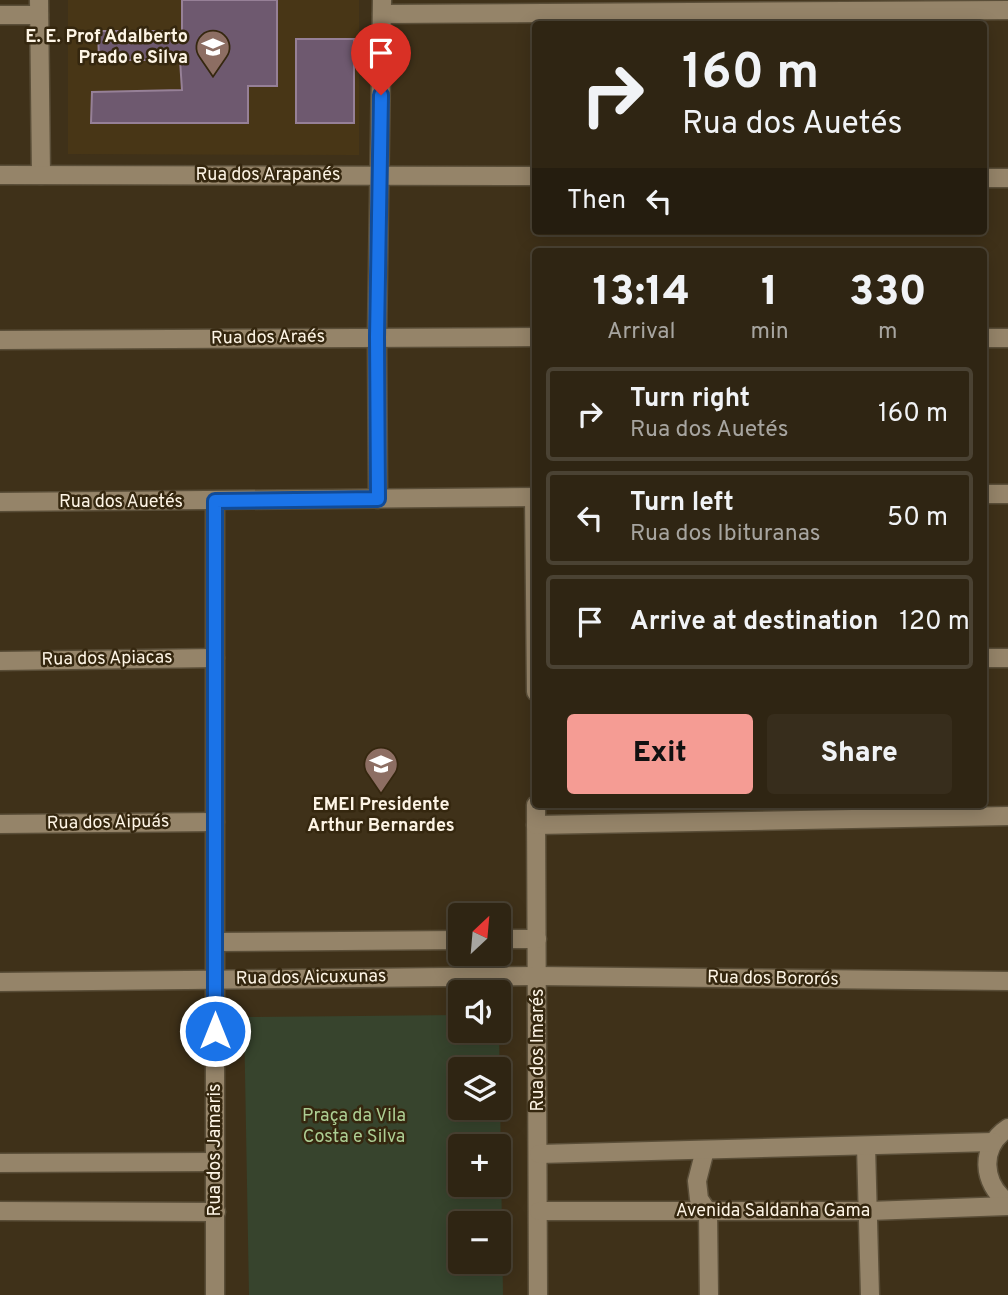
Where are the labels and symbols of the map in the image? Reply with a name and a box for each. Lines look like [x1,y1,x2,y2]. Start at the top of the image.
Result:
pin [351,23,411,95]
place label: E. E. Prof Adalberto Prado e Silva [25,26,188,70]
school or university icon: E. E. Prof Adalberto Prado e Silva [194,28,232,77]
street label: Rua dos Arapanés [196,164,340,187]
street label: Rua dos Araés [211,326,325,350]
street label: Rua dos Auetés [59,491,183,514]
street label: Rua dos Apiacas [41,646,173,672]
school or university icon: EMEI Presidente Arthur Bernardes [362,745,400,794]
place label: EMEI Presidente Arthur Bernardes [307,794,455,838]
street label: Rua dos Aipuás [47,810,169,836]
north arrow [448,903,511,966]
street label: Rua dos Aicuxunas [235,965,387,991]
street label: Rua dos Bororós [707,966,839,992]
street label: Rua dos Imarés [527,988,550,1112]
position arrow [178,994,252,1068]
street label: Rua dos Jamaris [204,1084,227,1216]
park label: Praça da Vila Costa e Silva [302,1105,406,1149]
street label: Avenida Saldanha Gama [676,1200,870,1223]

